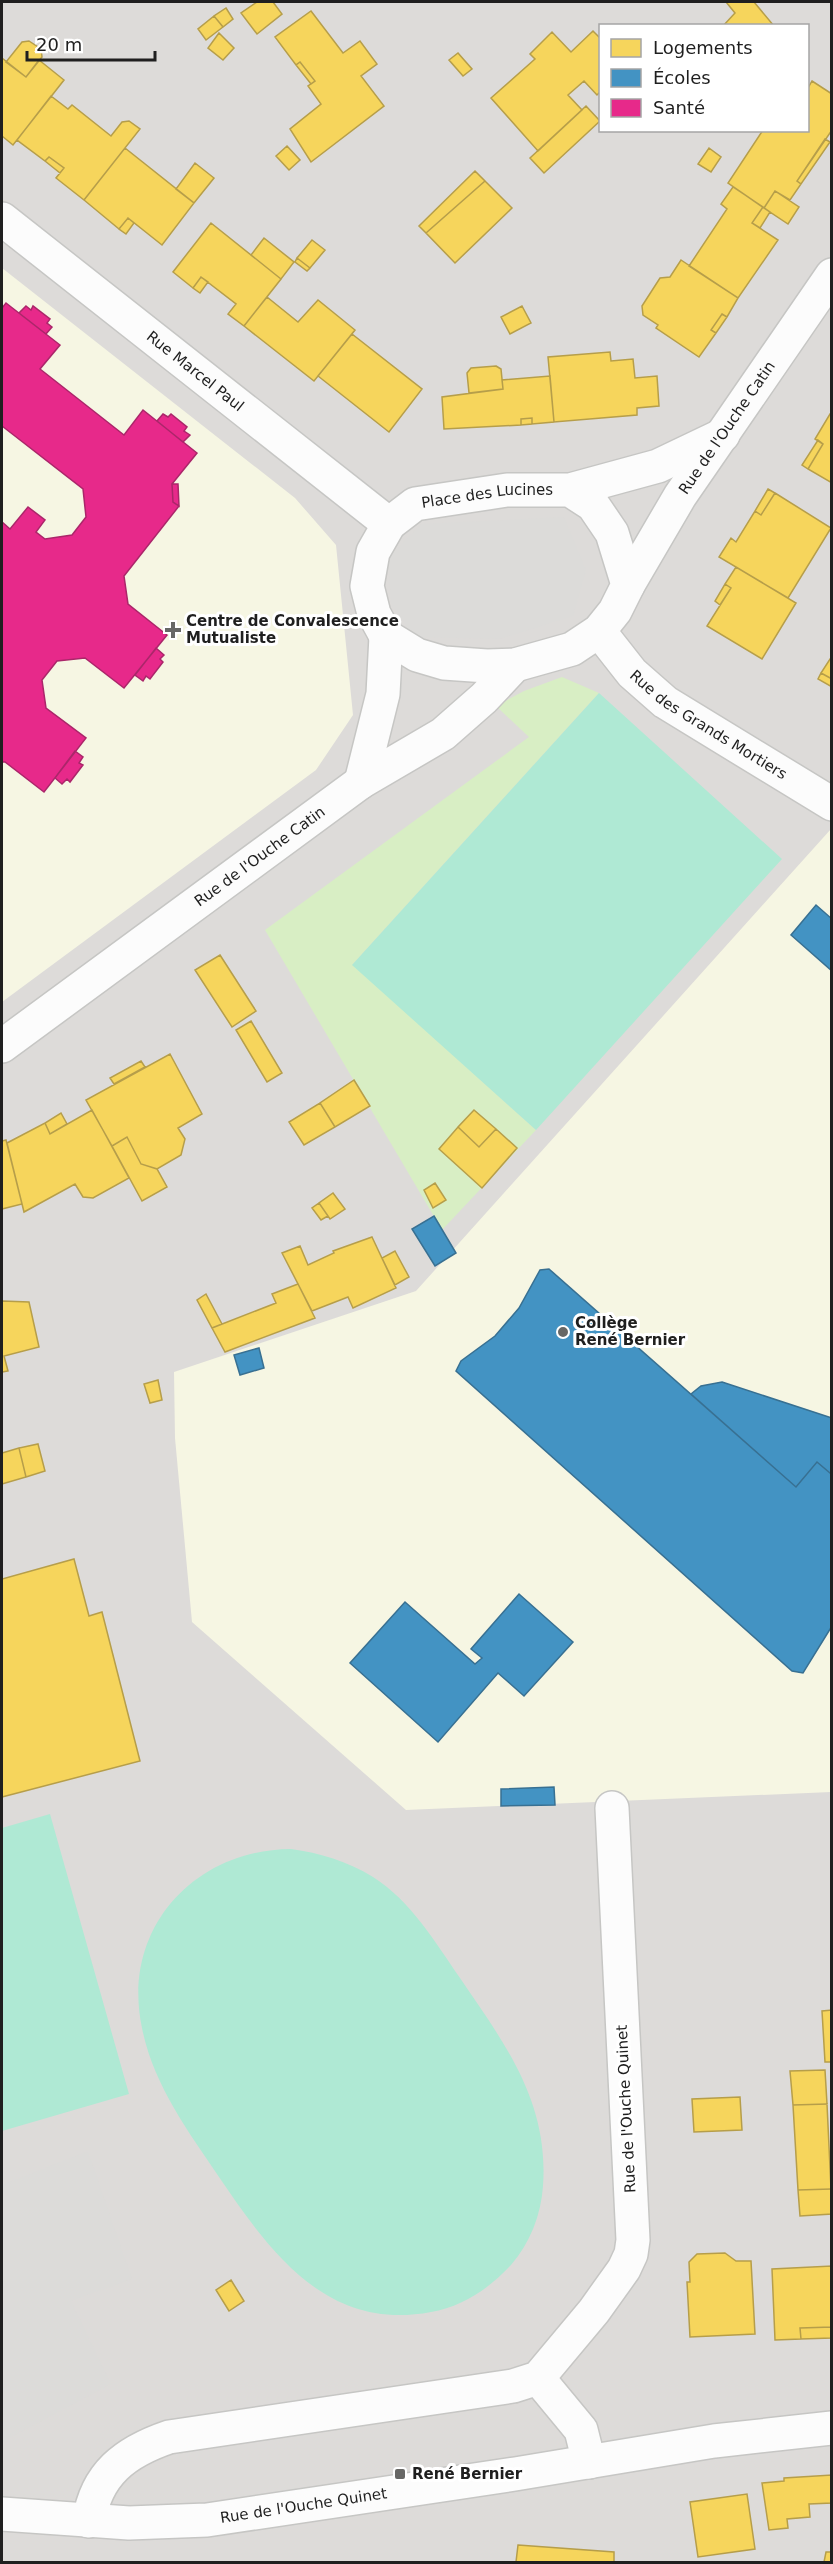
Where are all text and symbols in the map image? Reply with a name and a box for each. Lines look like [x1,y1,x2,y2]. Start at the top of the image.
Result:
scale bar [27,24,154,62]
legend [599,24,809,132]
text: 20 m [36,34,82,55]
text: Logements [653,37,753,58]
text: Écoles [653,67,711,88]
text: Santé [653,97,705,118]
street label: Rue Marcel Paul [143,327,248,415]
street label: Rue de l'Ouche Catin [675,358,779,498]
street label: Place des Lucines [420,481,553,512]
place label: Centre de Convalescence Mutualiste [186,612,399,647]
marker: Centre de Convalescence Mutualiste [164,621,182,639]
street label: Rue des Grands Mortiers [626,666,790,783]
street label: Rue de l'Ouche Catin [191,803,329,910]
place label: Collège René Bernier [575,1314,686,1349]
marker: Collège René Bernier [556,1325,570,1339]
street label: Rue de l'Ouche Quinet [613,2024,639,2193]
place label: René Bernier [412,2465,523,2483]
marker: René Bernier [393,2467,407,2481]
street label: Rue de l'Ouche Quinet [219,2484,388,2527]

